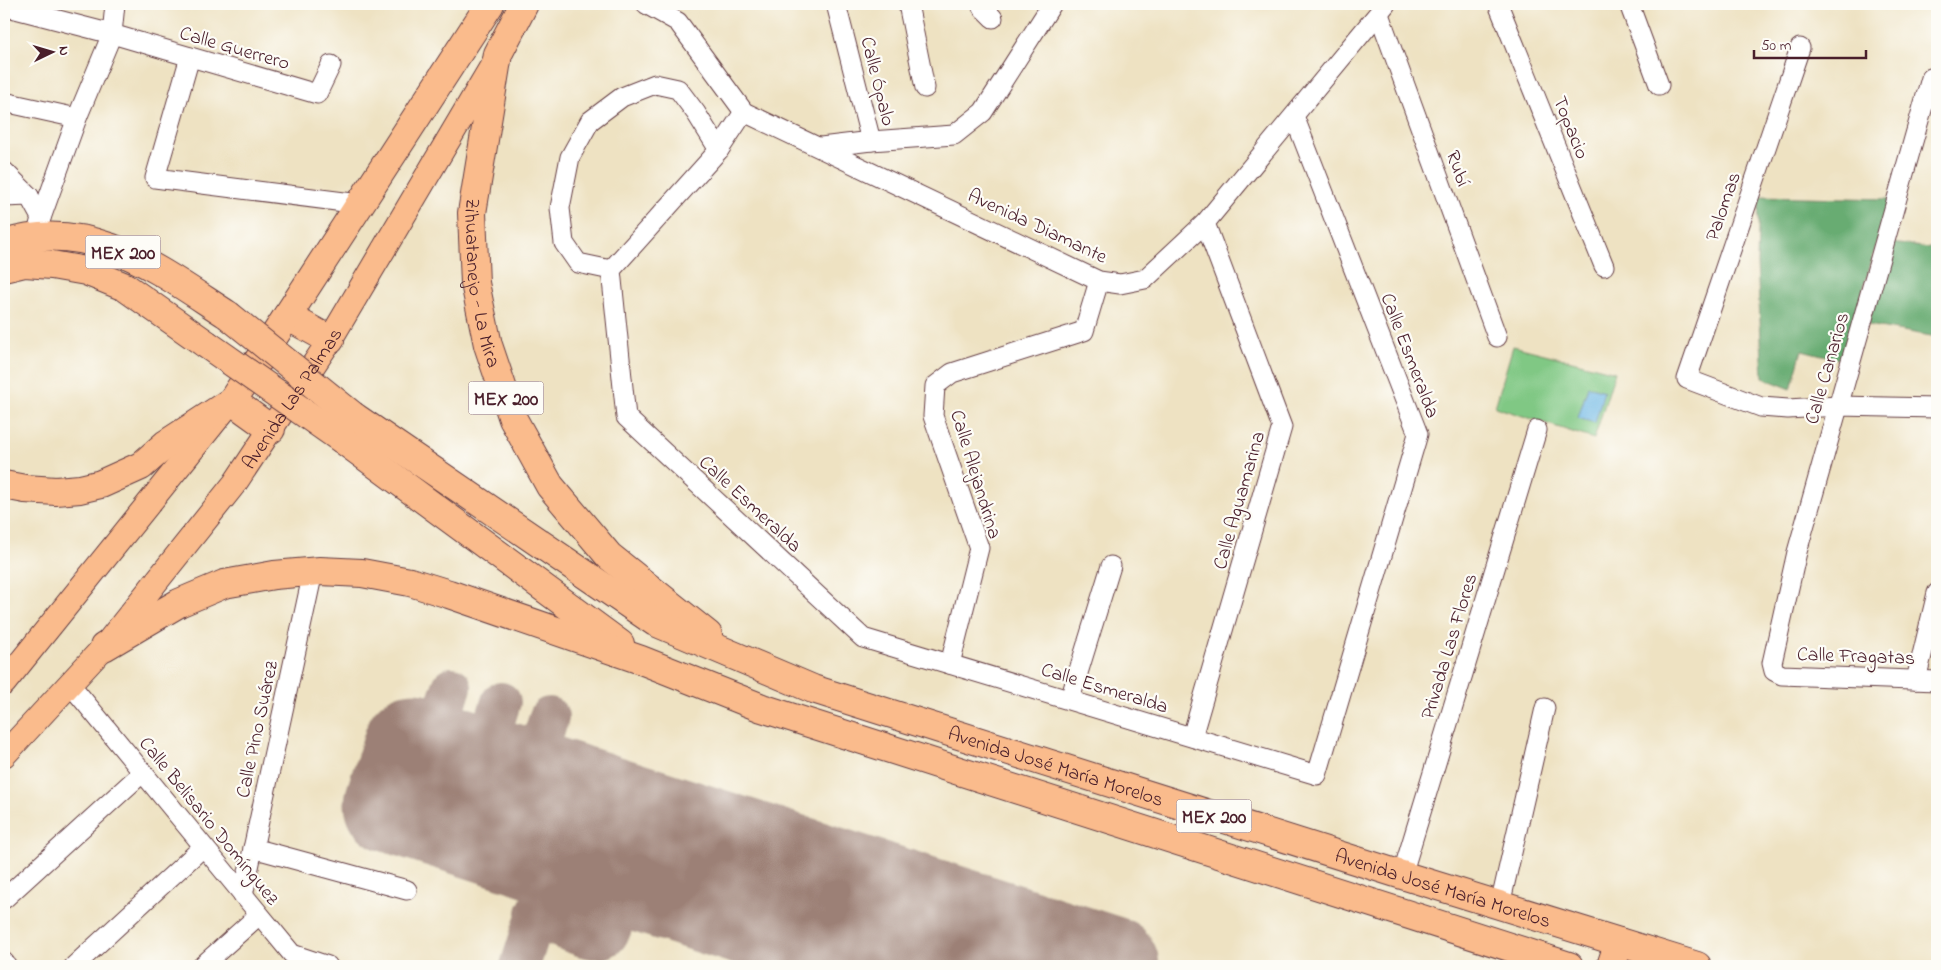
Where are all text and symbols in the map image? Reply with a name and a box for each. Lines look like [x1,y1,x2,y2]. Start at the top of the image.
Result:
street label: Calle Guerrero [176,20,293,79]
north arrow [28,28,78,78]
scale bar [1754,28,1866,60]
street label: Calle Ópalo [851,34,902,129]
text: 50 m [1761,35,1792,57]
text: N [53,45,74,57]
street label: Topacio [1544,92,1595,164]
street label: Rubí [1437,147,1477,191]
street label: Palomas [1699,168,1750,245]
street label: Avenida Diamante [962,182,1112,272]
street label: Zihuatanejo - La Mira [455,196,507,372]
road number: MEX 200 [86,236,160,268]
street label: Calle Esmeralda [1372,289,1446,423]
street label: Calle Canarios [1799,309,1858,428]
street label: Avenida Las Palmas [236,323,351,476]
road number: MEX 200 [468,382,544,414]
street label: Calle Alejandrina [941,407,1008,543]
street label: Calle Aguamarina [1207,428,1275,574]
street label: Calle Esmeralda [691,449,807,560]
street label: Privada Las Flores [1414,570,1486,723]
street label: Calle Fragatas [1796,641,1916,675]
street label: Calle Esmeralda [1037,656,1171,723]
street label: Calle Pino Suárez [230,658,287,801]
street label: Avenida José María Morelos [944,720,1167,816]
street label: Calle Belisario Domínguez [130,731,286,913]
road number: MEX 200 [1176,799,1252,832]
street label: Avenida José María Morelos [1331,843,1554,937]

